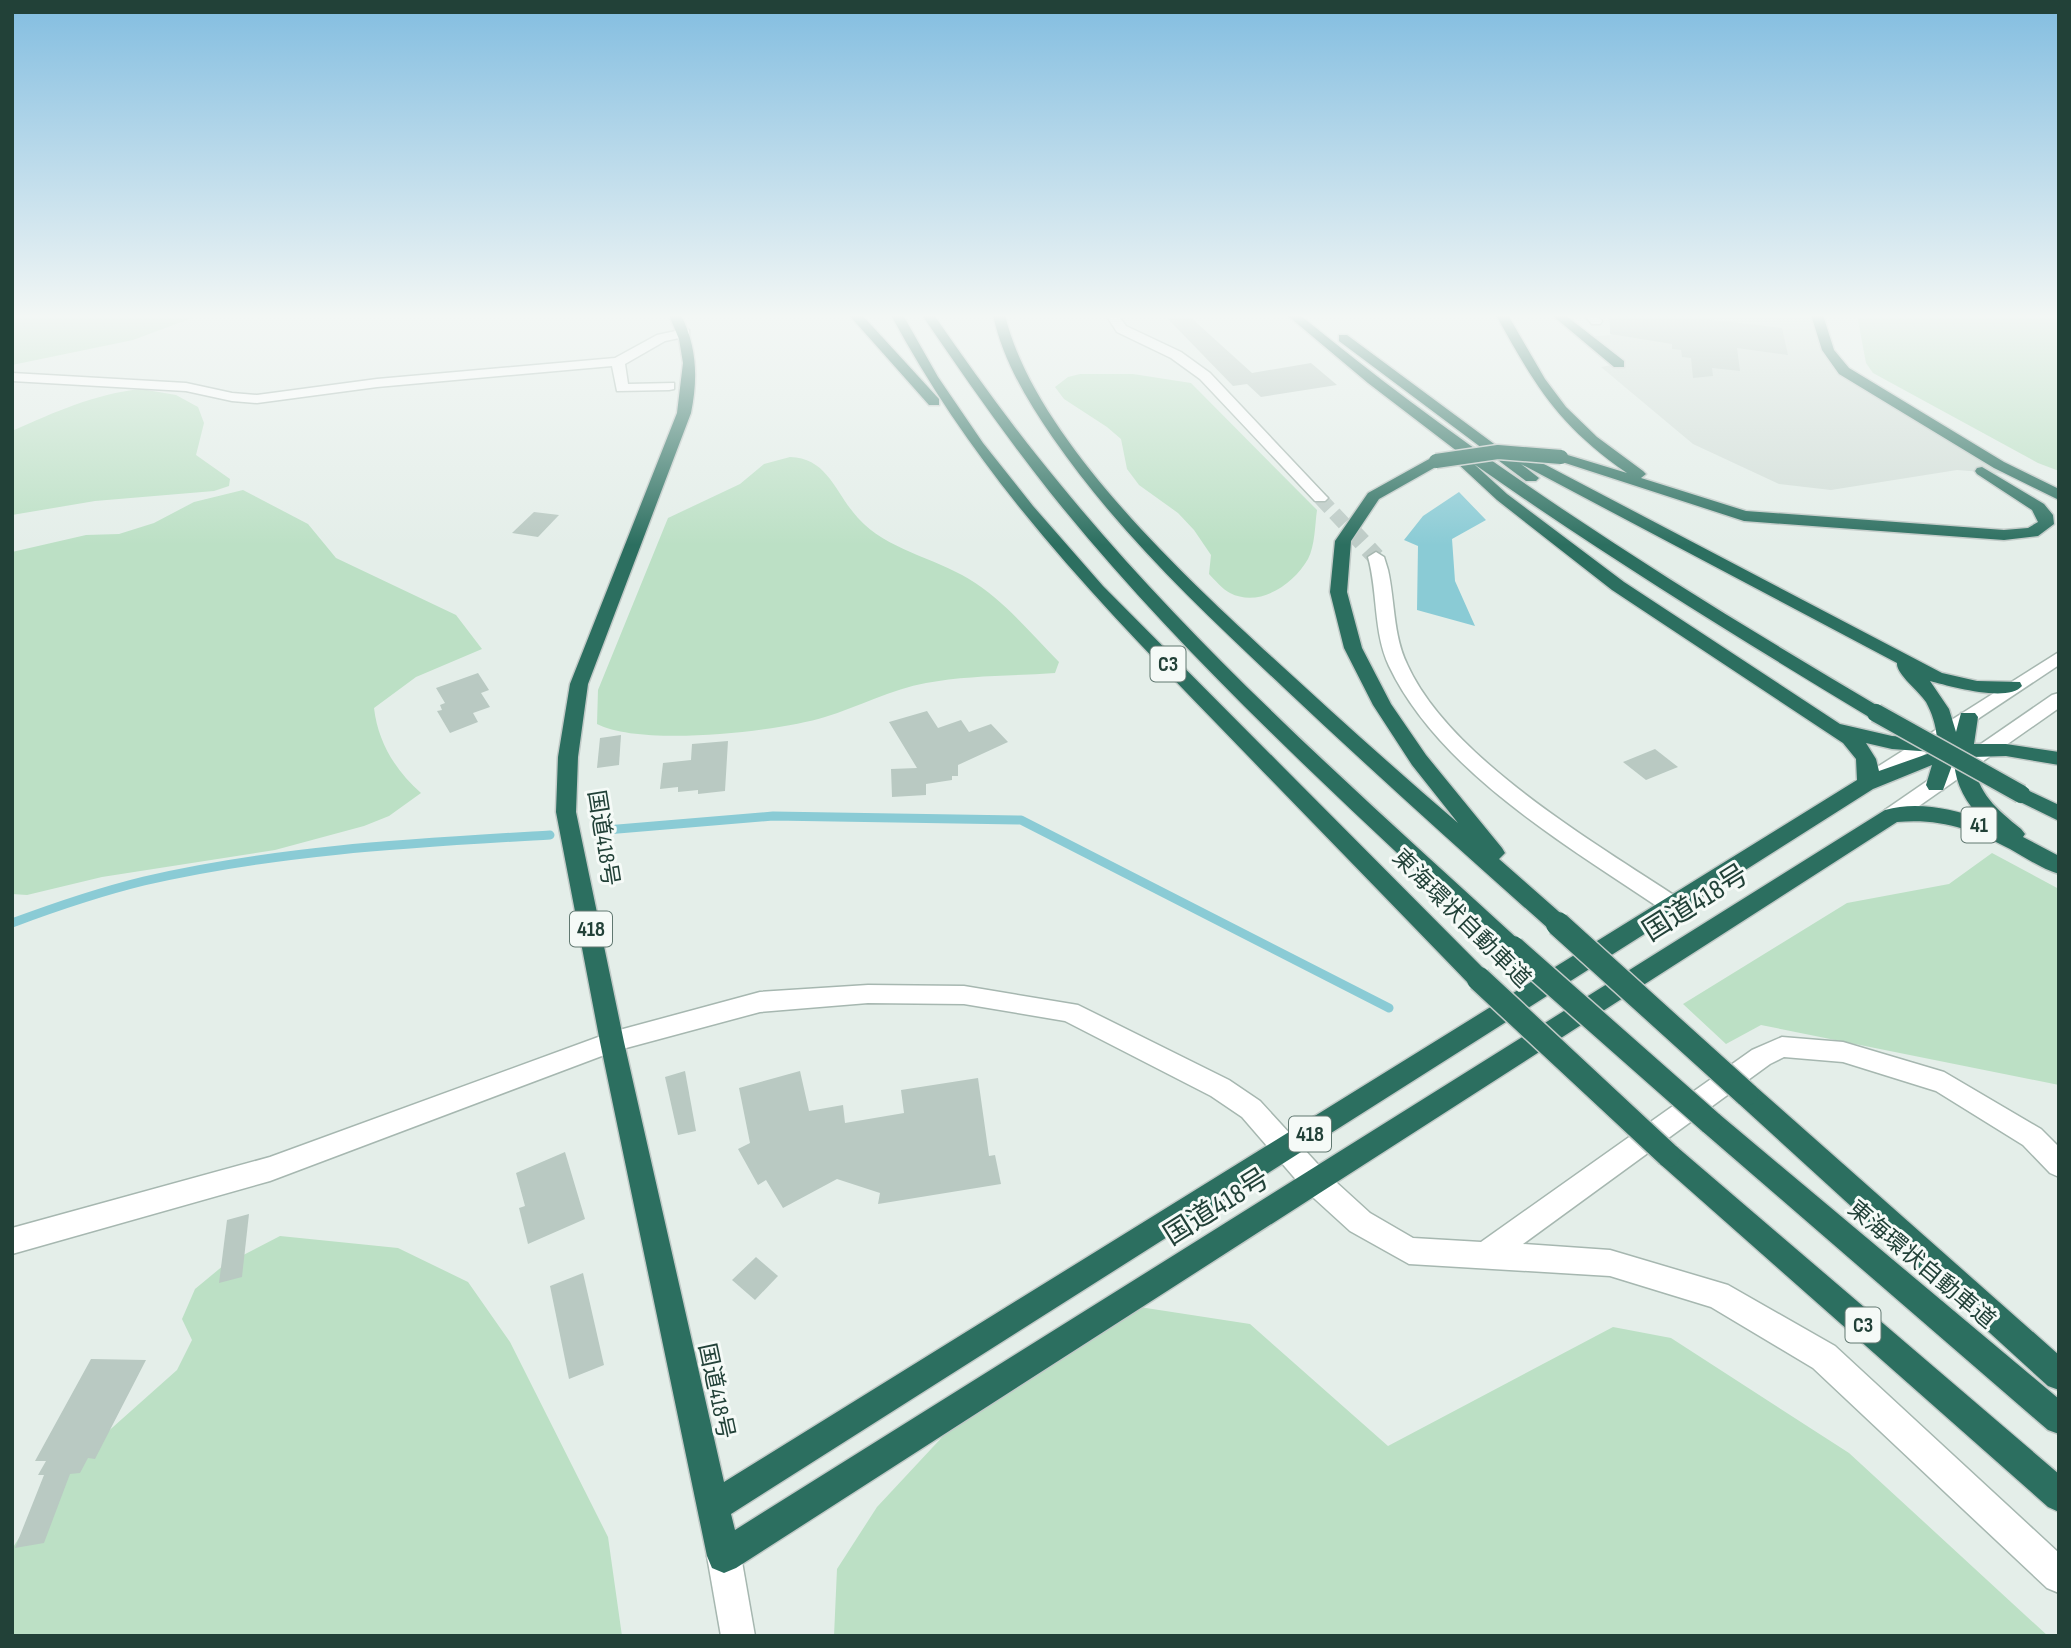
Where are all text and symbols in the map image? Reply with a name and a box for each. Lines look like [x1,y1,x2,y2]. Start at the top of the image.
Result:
road number: C3 [1150,646,1186,682]
street label: 国道418号 [582,788,624,888]
road number: 41 [1962,808,1996,842]
street label: 東海環状自動車道 [1386,844,1536,994]
street label: 国道418号 [1637,858,1755,948]
road number: 418 [570,912,612,946]
road number: 418 [1289,1116,1331,1152]
street label: 国道418号 [1158,1162,1276,1252]
street label: 東海環状自動車道 [1842,1195,2001,1335]
road number: C3 [1846,1308,1881,1342]
street label: 国道418号 [692,1341,740,1441]

